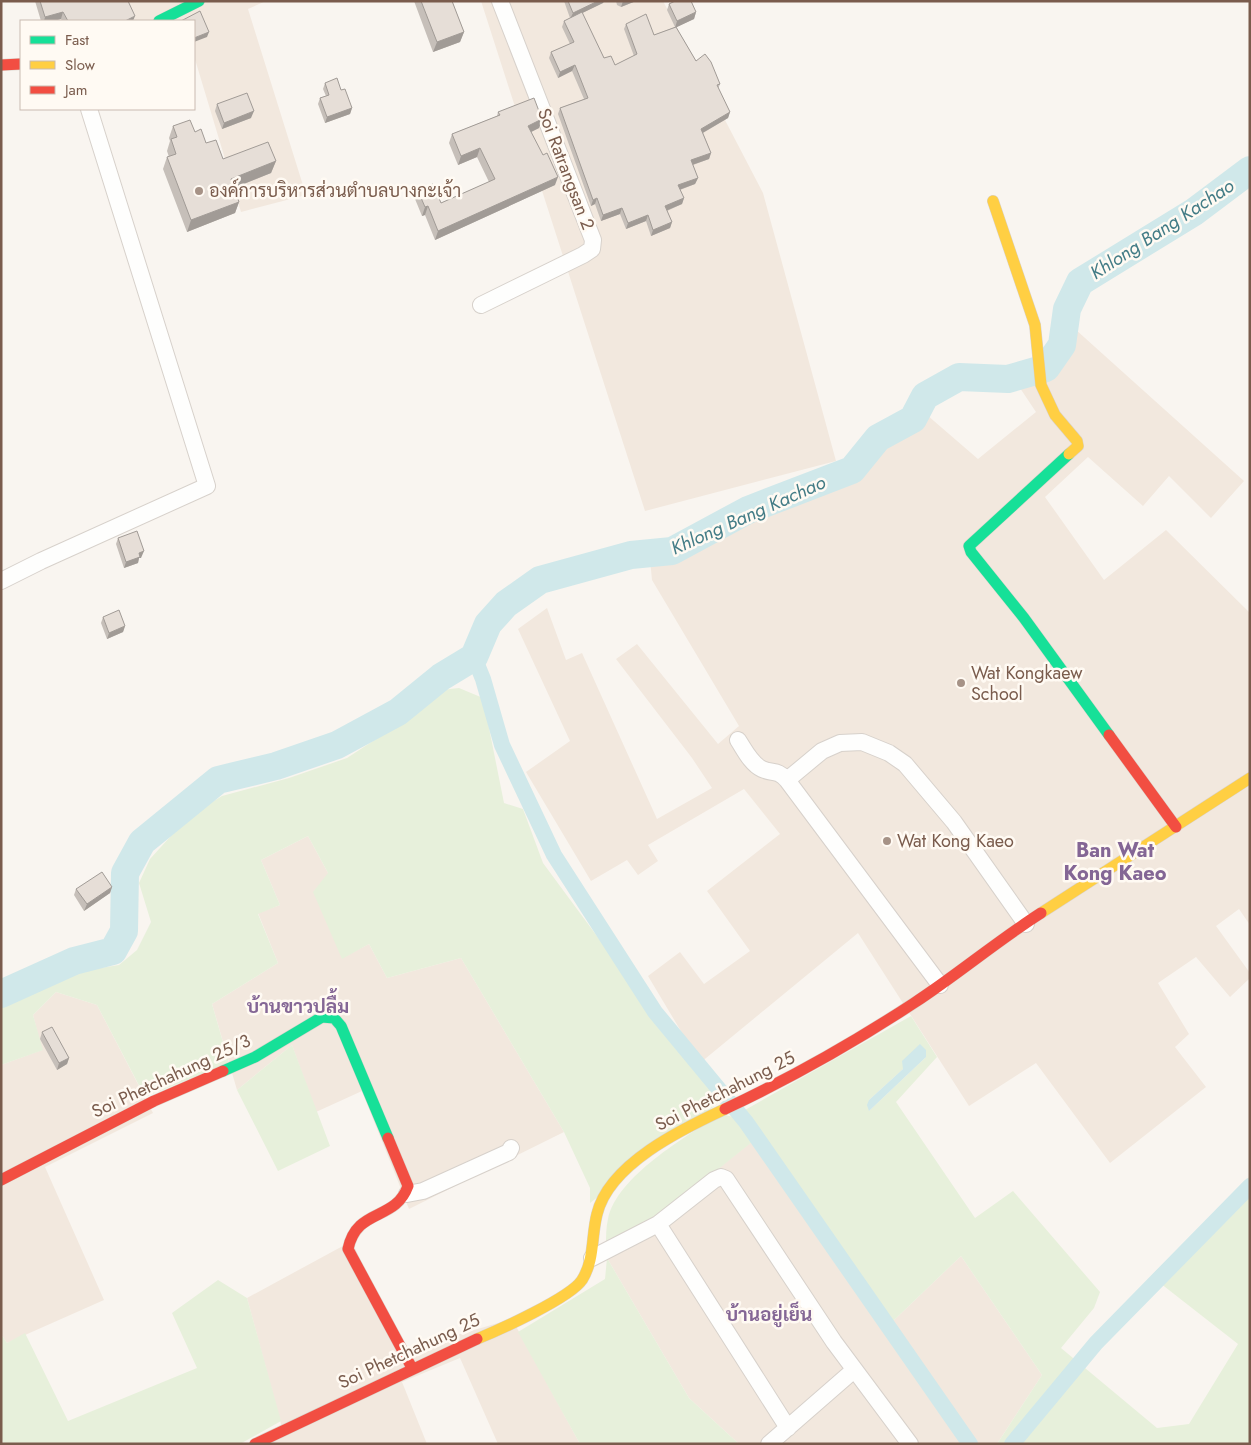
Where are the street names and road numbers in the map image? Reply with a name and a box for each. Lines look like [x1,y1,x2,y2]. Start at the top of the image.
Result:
street label: Soi Ratrangsan 2 [531,104,601,234]
street label: Soi Phetchahung 25/3 [87,1028,255,1124]
street label: Soi Phetchahung 25 [651,1045,799,1137]
street label: Soi Phetchahung 25 [334,1307,484,1395]

